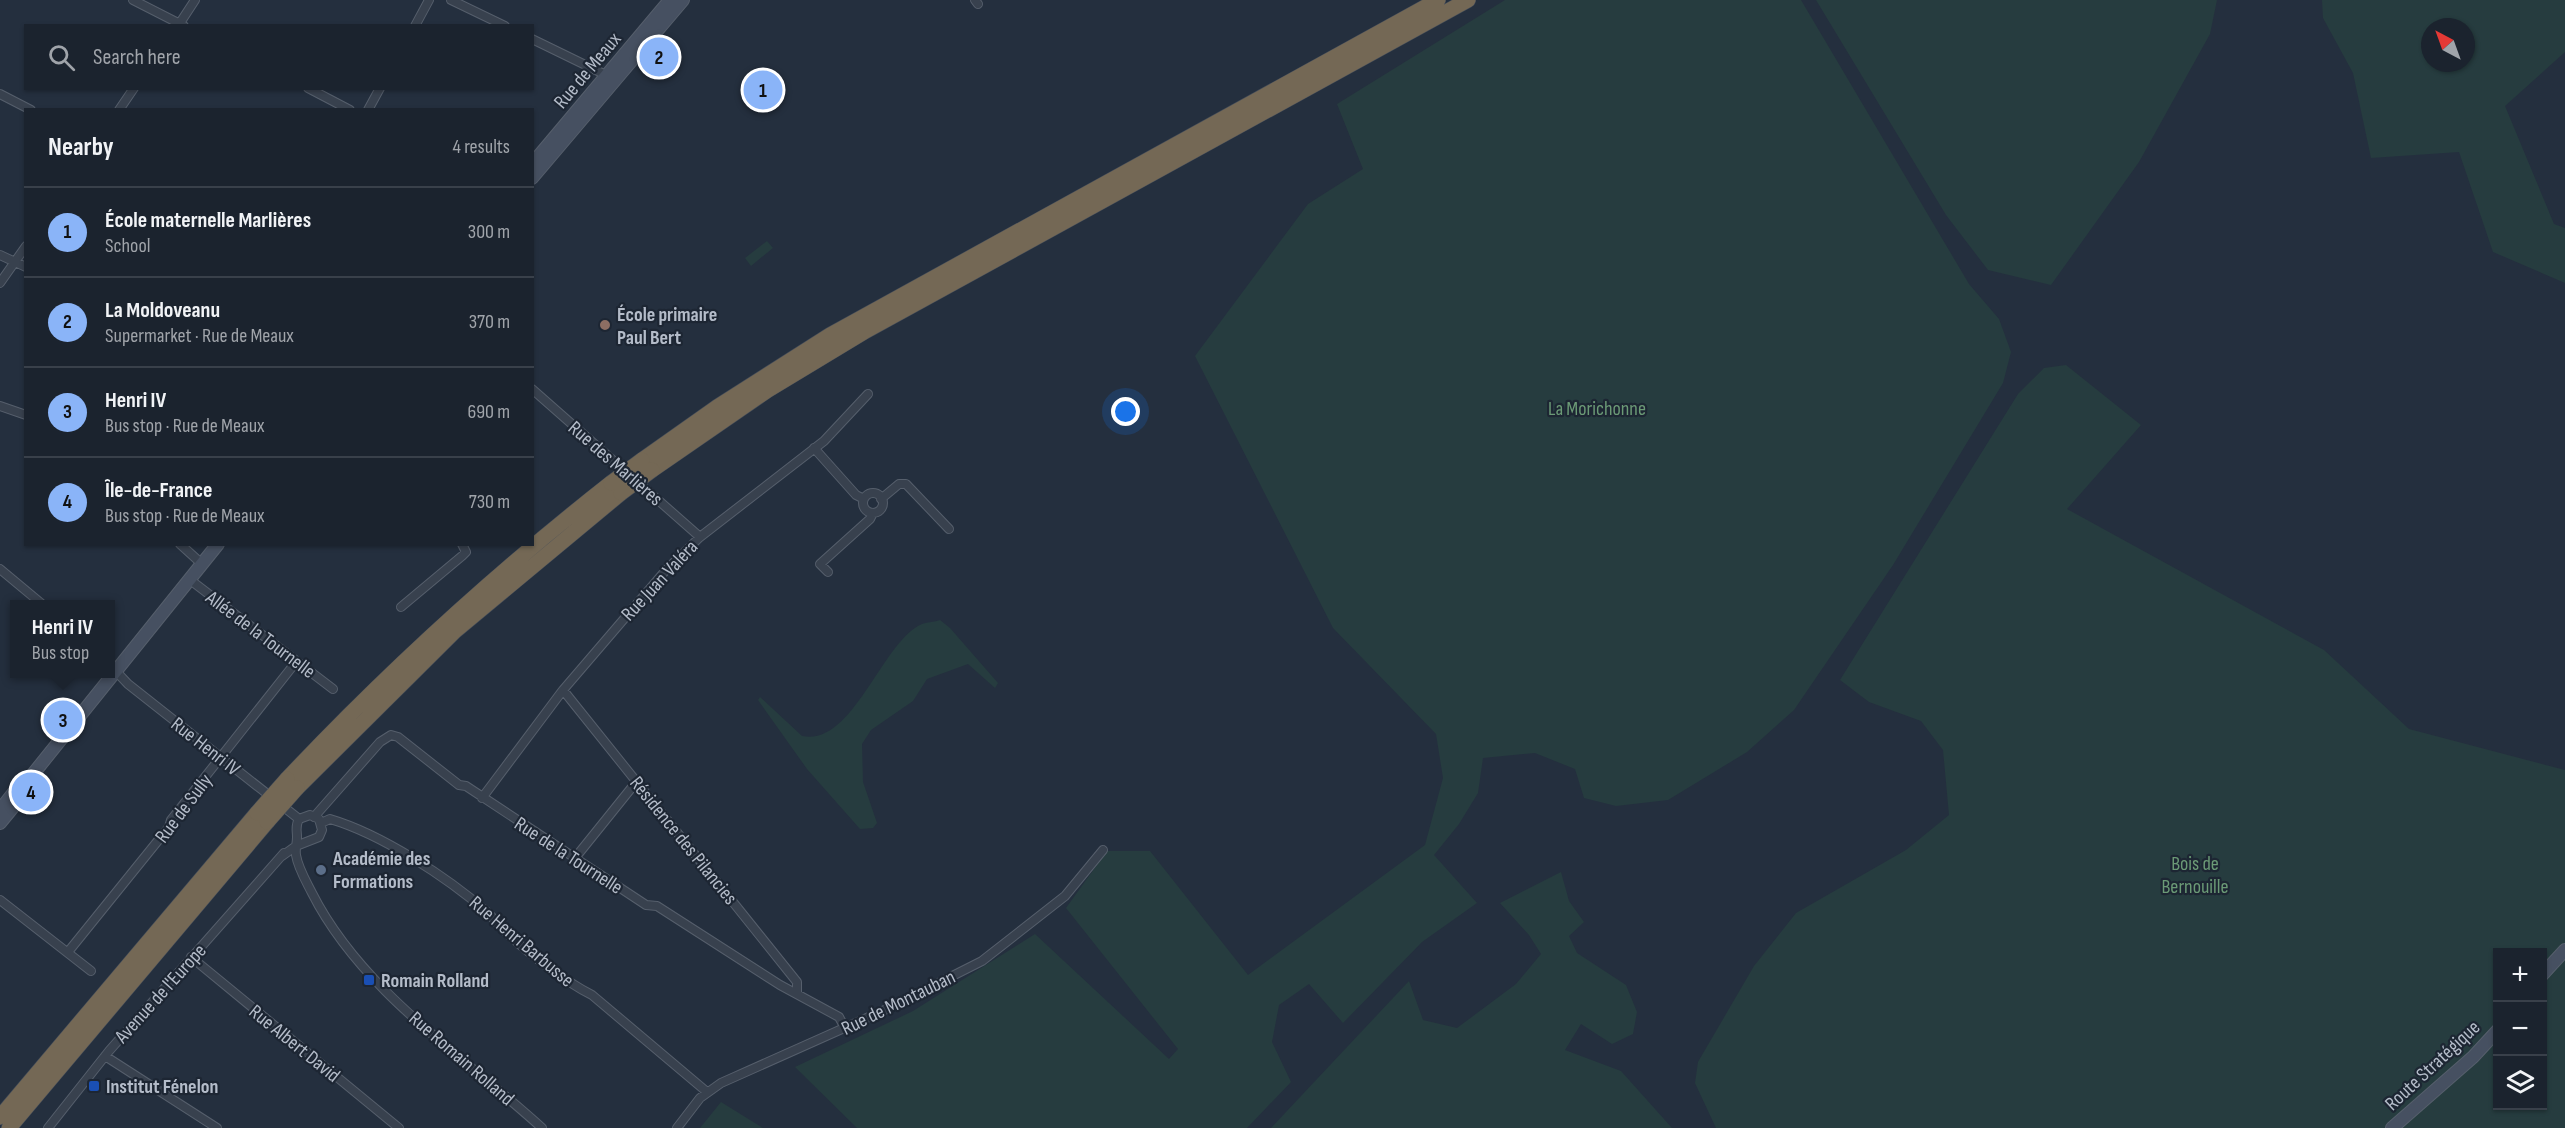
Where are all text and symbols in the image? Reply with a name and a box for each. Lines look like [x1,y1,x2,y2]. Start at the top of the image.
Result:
north arrow [2421,18,2475,72]
search box [24,24,534,90]
street label: Rue de Meaux [549,27,627,114]
pin: 2 [640,34,678,80]
icon: search [45,41,78,74]
text: Search here [93,44,180,71]
pin: 1 [744,68,783,112]
text: Nearby [48,132,114,163]
text: 4 results [453,135,510,159]
text: École maternelle Marlières [105,207,311,234]
text: 1 [64,220,71,244]
text: 300 m [468,220,510,244]
text: School [105,234,150,258]
text: La Moldoveanu [105,297,220,324]
place label: École primaire Paul Bert [617,303,717,350]
text: 2 [63,310,72,334]
text: 370 m [469,310,510,334]
marker: École primaire Paul Bert [598,318,612,332]
text: Supermarket · Rue de Meaux [105,324,294,348]
text: Henri IV [105,387,166,414]
your location [1111,397,1140,426]
park label: La Morichonne [1548,397,1646,421]
text: 3 [63,400,72,424]
text: 690 m [468,400,510,424]
text: Bus stop · Rue de Meaux [105,414,265,438]
street label: Rue des Marlières [563,416,668,511]
text: Île-de-France [105,477,212,504]
text: 4 [63,490,72,514]
text: 730 m [469,490,510,514]
text: Bus stop · Rue de Meaux [105,504,265,528]
street label: Rue Juan Valéra [616,535,703,626]
street label: Allée de la Tournelle [200,585,320,684]
popup [10,600,115,678]
text: Henri IV [32,614,93,641]
text: Bus stop [32,641,89,665]
pin: 3 [44,698,82,742]
street label: Rue Henri IV [166,712,245,781]
street label: Rue de Sully [150,769,218,848]
pin: 4 [12,770,51,814]
street label: Résidence des Pilancies [624,772,742,910]
street label: Rue de la Tournelle [510,812,627,900]
place label: Académie des Formations [332,847,431,894]
park label: Bois de Bernouille [2161,852,2229,899]
marker: Académie des Formations [314,863,328,877]
street label: Rue Henri Barbusse [464,891,579,993]
street label: Avenue de l'Europe [109,939,212,1049]
map controls [2493,948,2547,1110]
button: + [2493,948,2547,1002]
street label: Rue de Montauban [838,965,959,1041]
place label: Romain Rolland [381,969,489,993]
marker: Romain Rolland [362,973,376,987]
street label: Rue Albert David [244,1000,345,1088]
button: − [2493,1002,2547,1056]
street label: Rue Romain Rolland [404,1007,519,1111]
street label: Route Stratégique [2380,1016,2485,1116]
button: layers [2493,1056,2547,1110]
place label: Institut Fénelon [106,1075,218,1099]
marker: Institut Fénelon [87,1079,101,1093]

